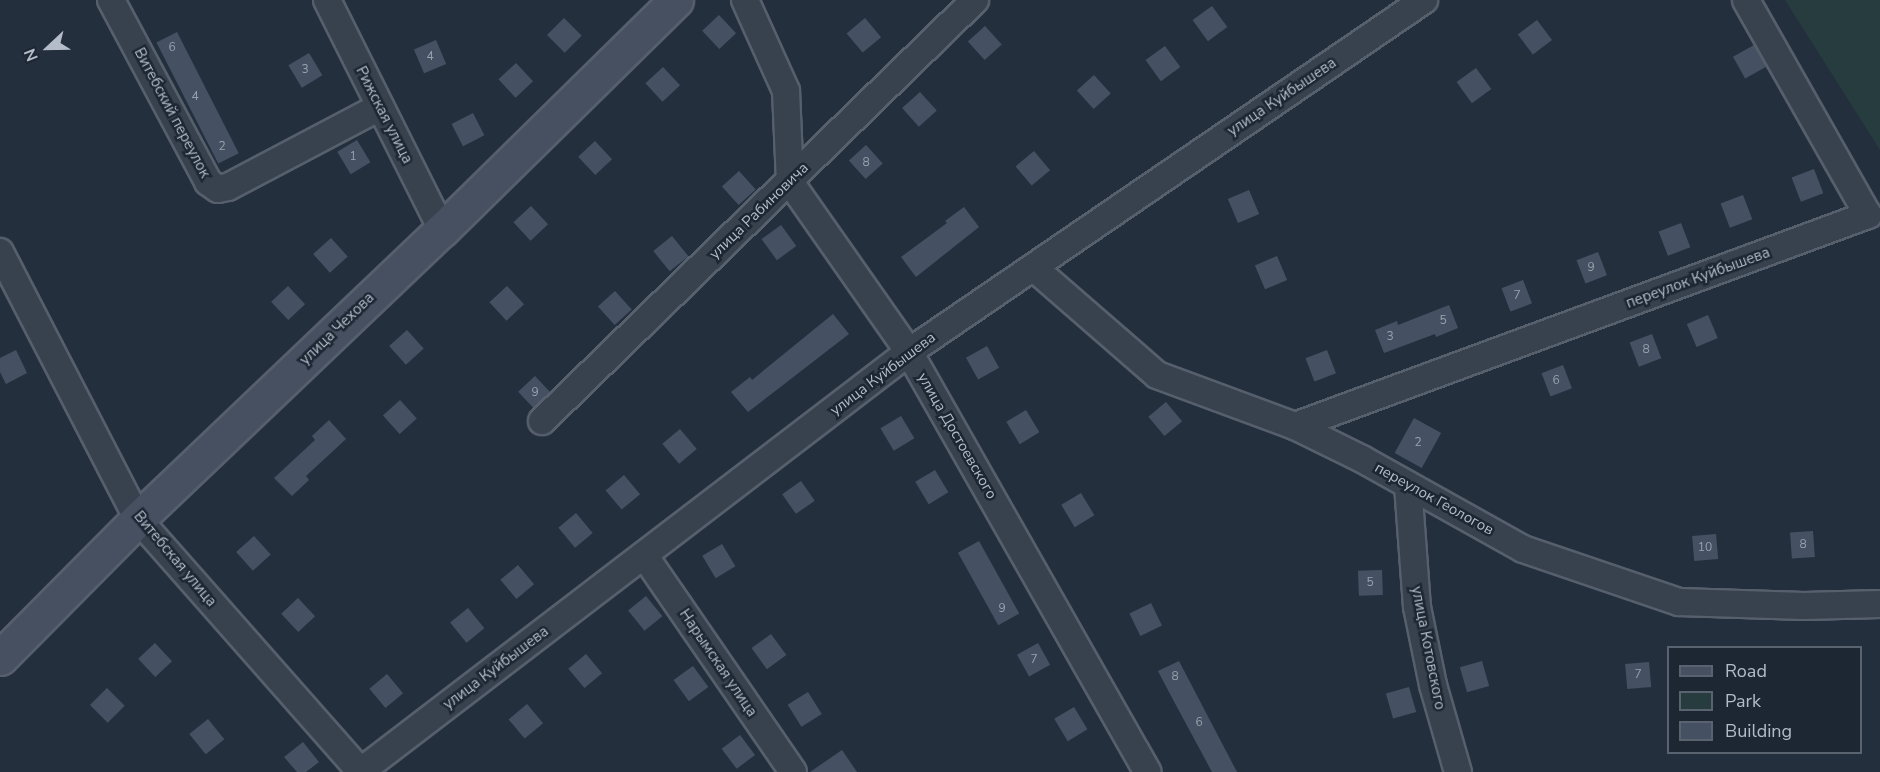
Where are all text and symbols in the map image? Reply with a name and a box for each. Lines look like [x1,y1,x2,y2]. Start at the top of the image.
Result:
north arrow [18,18,78,78]
house number: 6 [168,41,176,55]
text: N [19,45,44,64]
street label: Витебский переулок [130,45,214,181]
house number: 4 [426,50,434,64]
street label: улица Куйбышева [1224,54,1340,140]
house number: 3 [301,63,309,77]
street label: Рижская улица [352,63,416,167]
house number: 4 [191,90,199,104]
house number: 2 [218,140,226,154]
house number: 1 [349,150,357,164]
house number: 8 [862,156,870,170]
street label: улица Рабиновича [706,159,812,263]
street label: переулок Куйбышева [1624,244,1772,312]
house number: 9 [1587,261,1595,275]
street label: улица Чехова [296,289,378,369]
house number: 7 [1513,289,1521,303]
house number: 5 [1439,314,1447,328]
street label: улица Куйбышева [827,328,939,420]
house number: 3 [1386,330,1394,344]
house number: 8 [1642,343,1650,357]
street label: улица Достоевского [913,370,1001,502]
house number: 6 [1552,374,1560,388]
house number: 9 [531,386,539,400]
house number: 2 [1414,436,1422,450]
street label: переулок Геологов [1371,459,1497,539]
street label: Витебская улица [130,508,220,610]
house number: 8 [1799,538,1807,552]
house number: 10 [1698,541,1712,555]
house number: 5 [1366,576,1374,590]
street label: улица Котовского [1407,585,1449,711]
house number: 9 [998,602,1006,616]
street label: Нарымская улица [675,606,761,720]
street label: улица Куйбышева [440,622,552,714]
legend [1667,646,1862,754]
house number: 7 [1030,653,1038,667]
text: Road [1725,659,1767,683]
house number: 7 [1634,668,1642,682]
house number: 8 [1171,670,1179,684]
text: Park [1725,689,1761,713]
house number: 6 [1195,716,1203,730]
text: Building [1725,719,1792,743]

